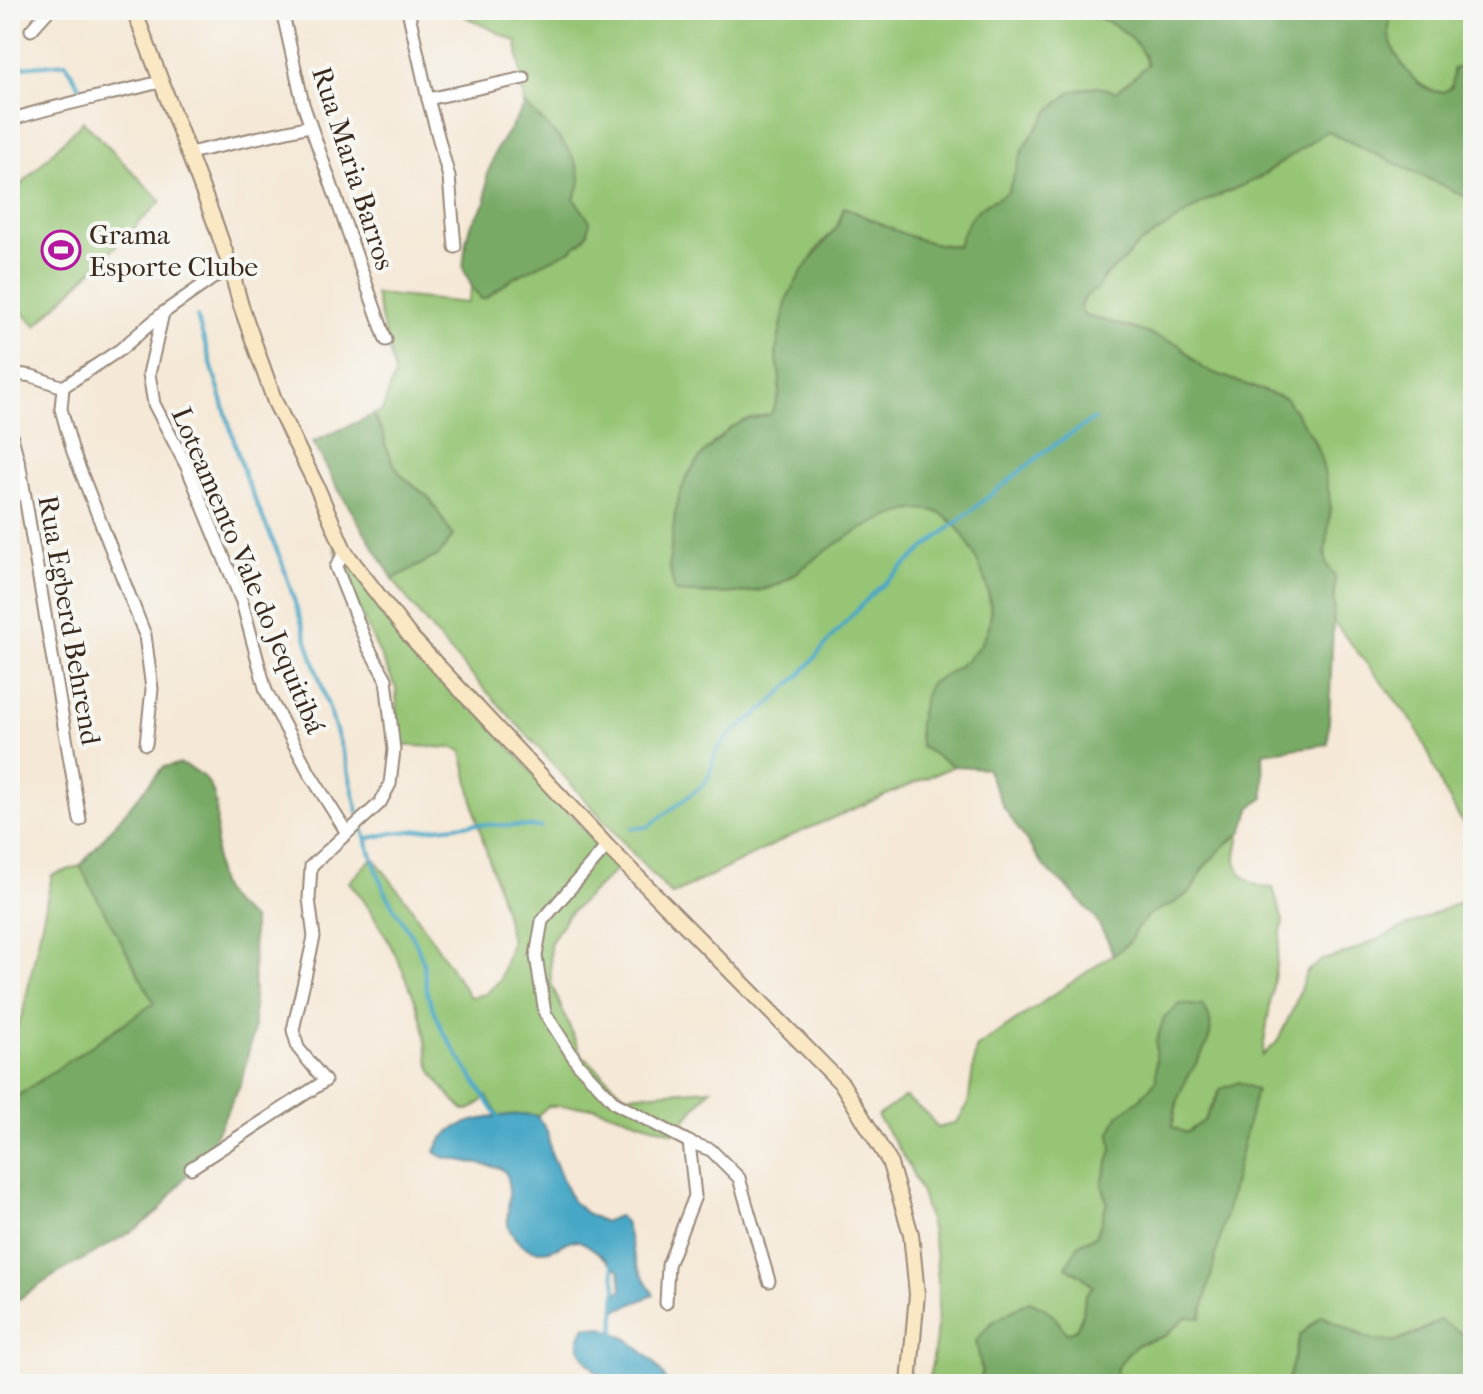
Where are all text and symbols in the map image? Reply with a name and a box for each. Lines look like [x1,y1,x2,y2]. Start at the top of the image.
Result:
street label: Rua Maria Barros [305,62,402,274]
place label: Grama Esporte Clube [89,218,258,283]
sports icon: Grama Esporte Clube [40,229,82,271]
street label: Loteamento Vale do Jequitibá [165,402,333,739]
street label: Rua Egberd Behrend [31,493,108,748]

